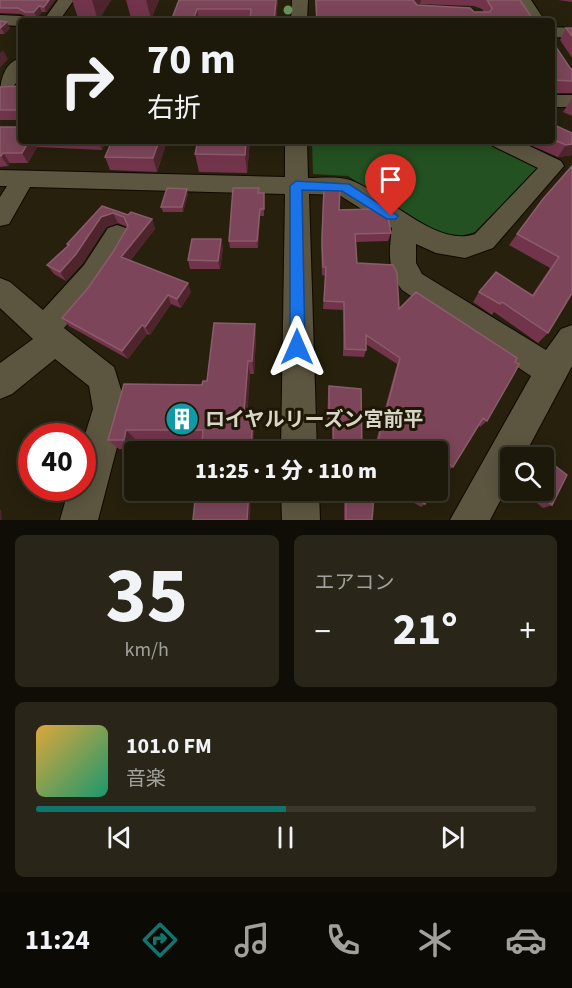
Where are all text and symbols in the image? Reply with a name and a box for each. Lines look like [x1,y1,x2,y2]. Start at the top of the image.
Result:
text: 70 m [147,30,236,90]
icon: right [48,42,126,120]
text: 右折 [147,89,201,128]
pin [365,154,416,216]
icon: arrive [374,163,407,196]
position arrow [265,315,329,379]
building icon: ロイヤルリーズン宮前平 [164,401,200,437]
place label: ロイヤルリーズン宮前平 [205,406,423,434]
speed limit sign: 40 [18,423,96,501]
map controls [500,447,554,501]
button: search [500,447,554,501]
text: 11:25 · 1 分 · 110 m [195,455,377,487]
text: 35 [106,541,188,652]
text: エアコン [315,569,395,597]
text: 21° [393,598,458,662]
text: − [315,608,331,655]
text: + [520,608,536,655]
text: km/h [125,636,169,664]
text: 101.0 FM [126,730,212,762]
text: 音楽 [126,765,166,793]
icon: previous [103,821,136,854]
icon: pause [269,821,302,854]
icon: next [436,821,469,854]
icon: directions [139,919,181,961]
icon: music [231,919,273,961]
icon: phone [322,919,364,961]
icon: climate [414,919,456,961]
icon: car [505,919,547,961]
text: 11:24 [25,921,90,960]

